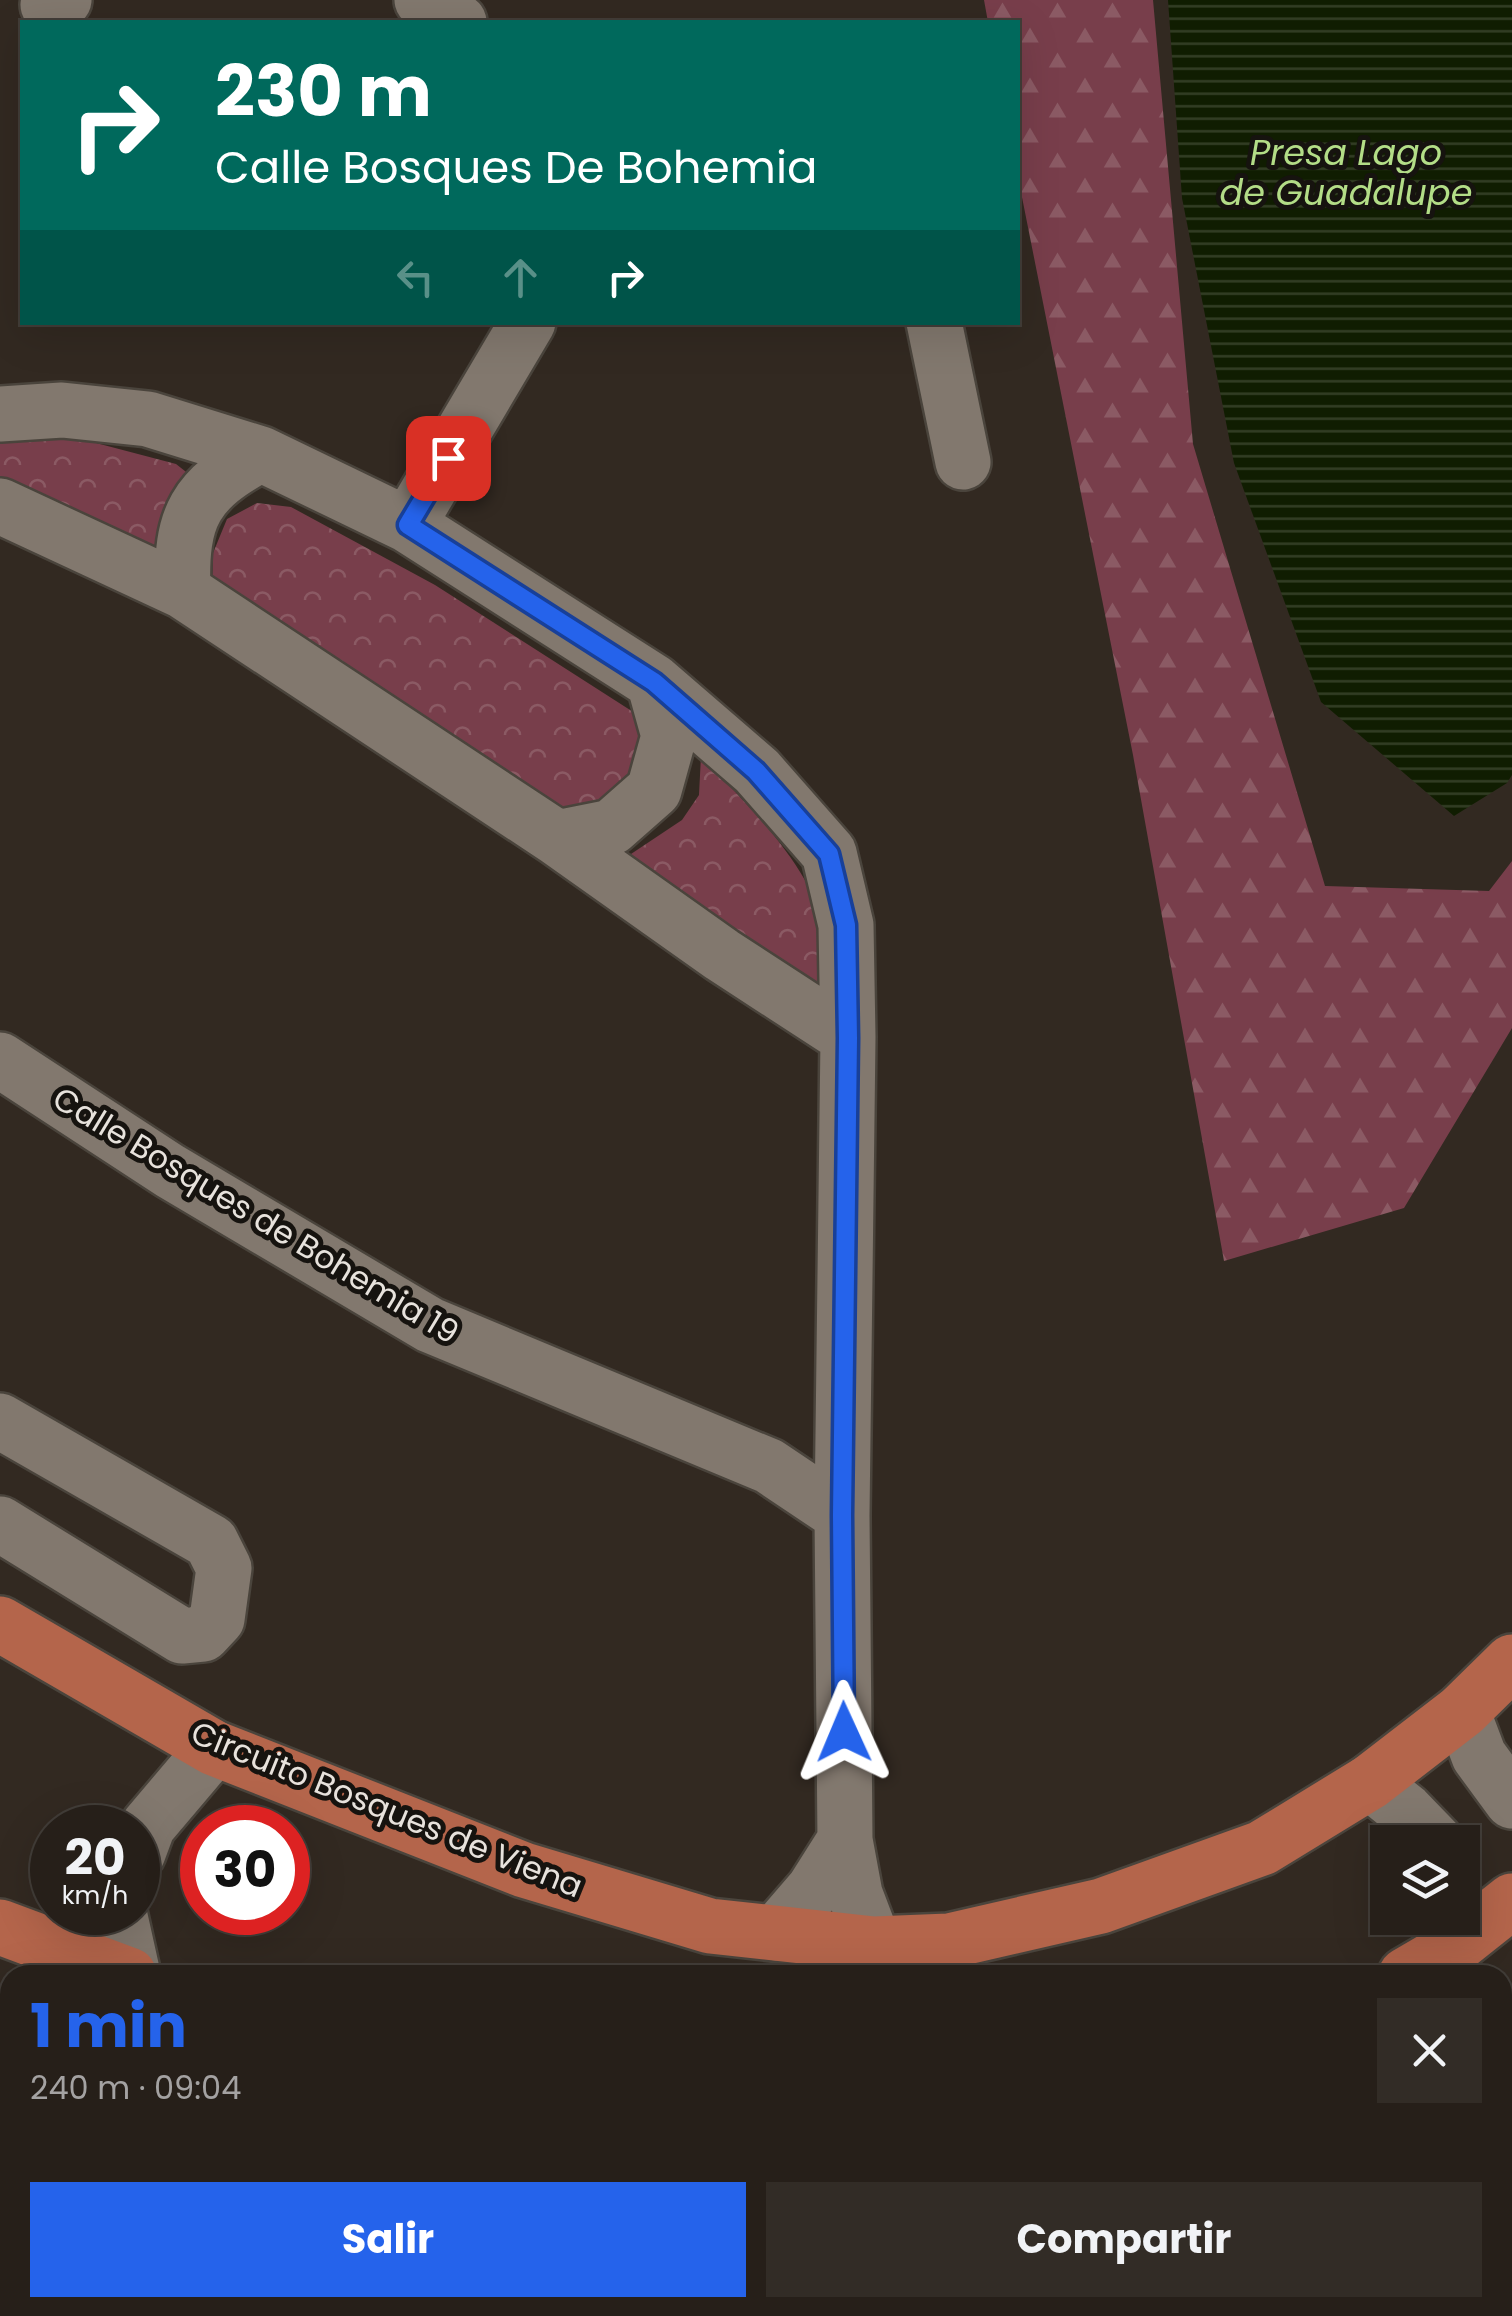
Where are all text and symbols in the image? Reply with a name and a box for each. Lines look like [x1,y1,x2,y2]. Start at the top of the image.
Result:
text: 230 m [215,42,432,141]
icon: right [50,60,180,190]
water label: Presa Lago de Guadalupe [1220,128,1472,217]
text: Calle Bosques De Bohemia [215,136,817,199]
icon: left [388,250,443,305]
icon: ahead [493,250,548,305]
icon: right [598,250,653,305]
pin [406,416,491,501]
icon: arrive [421,431,476,486]
street label: Calle Bosques de Bohemia 19 [45,1076,467,1354]
position arrow [792,1680,896,1784]
street label: Circuito Bosques de Viena [185,1710,589,1908]
speed limit sign: 30 [180,1805,310,1935]
text: 20 [64,1822,126,1893]
map controls [1370,1825,1480,1935]
button: layers [1370,1825,1480,1935]
text: km/h [62,1878,128,1913]
text: 1 min [30,1984,187,2068]
button: close [1377,1998,1482,2103]
text: 240 m · 09:04 [30,2065,241,2110]
button: Salir [30,2182,746,2297]
button: Compartir [766,2182,1482,2297]

